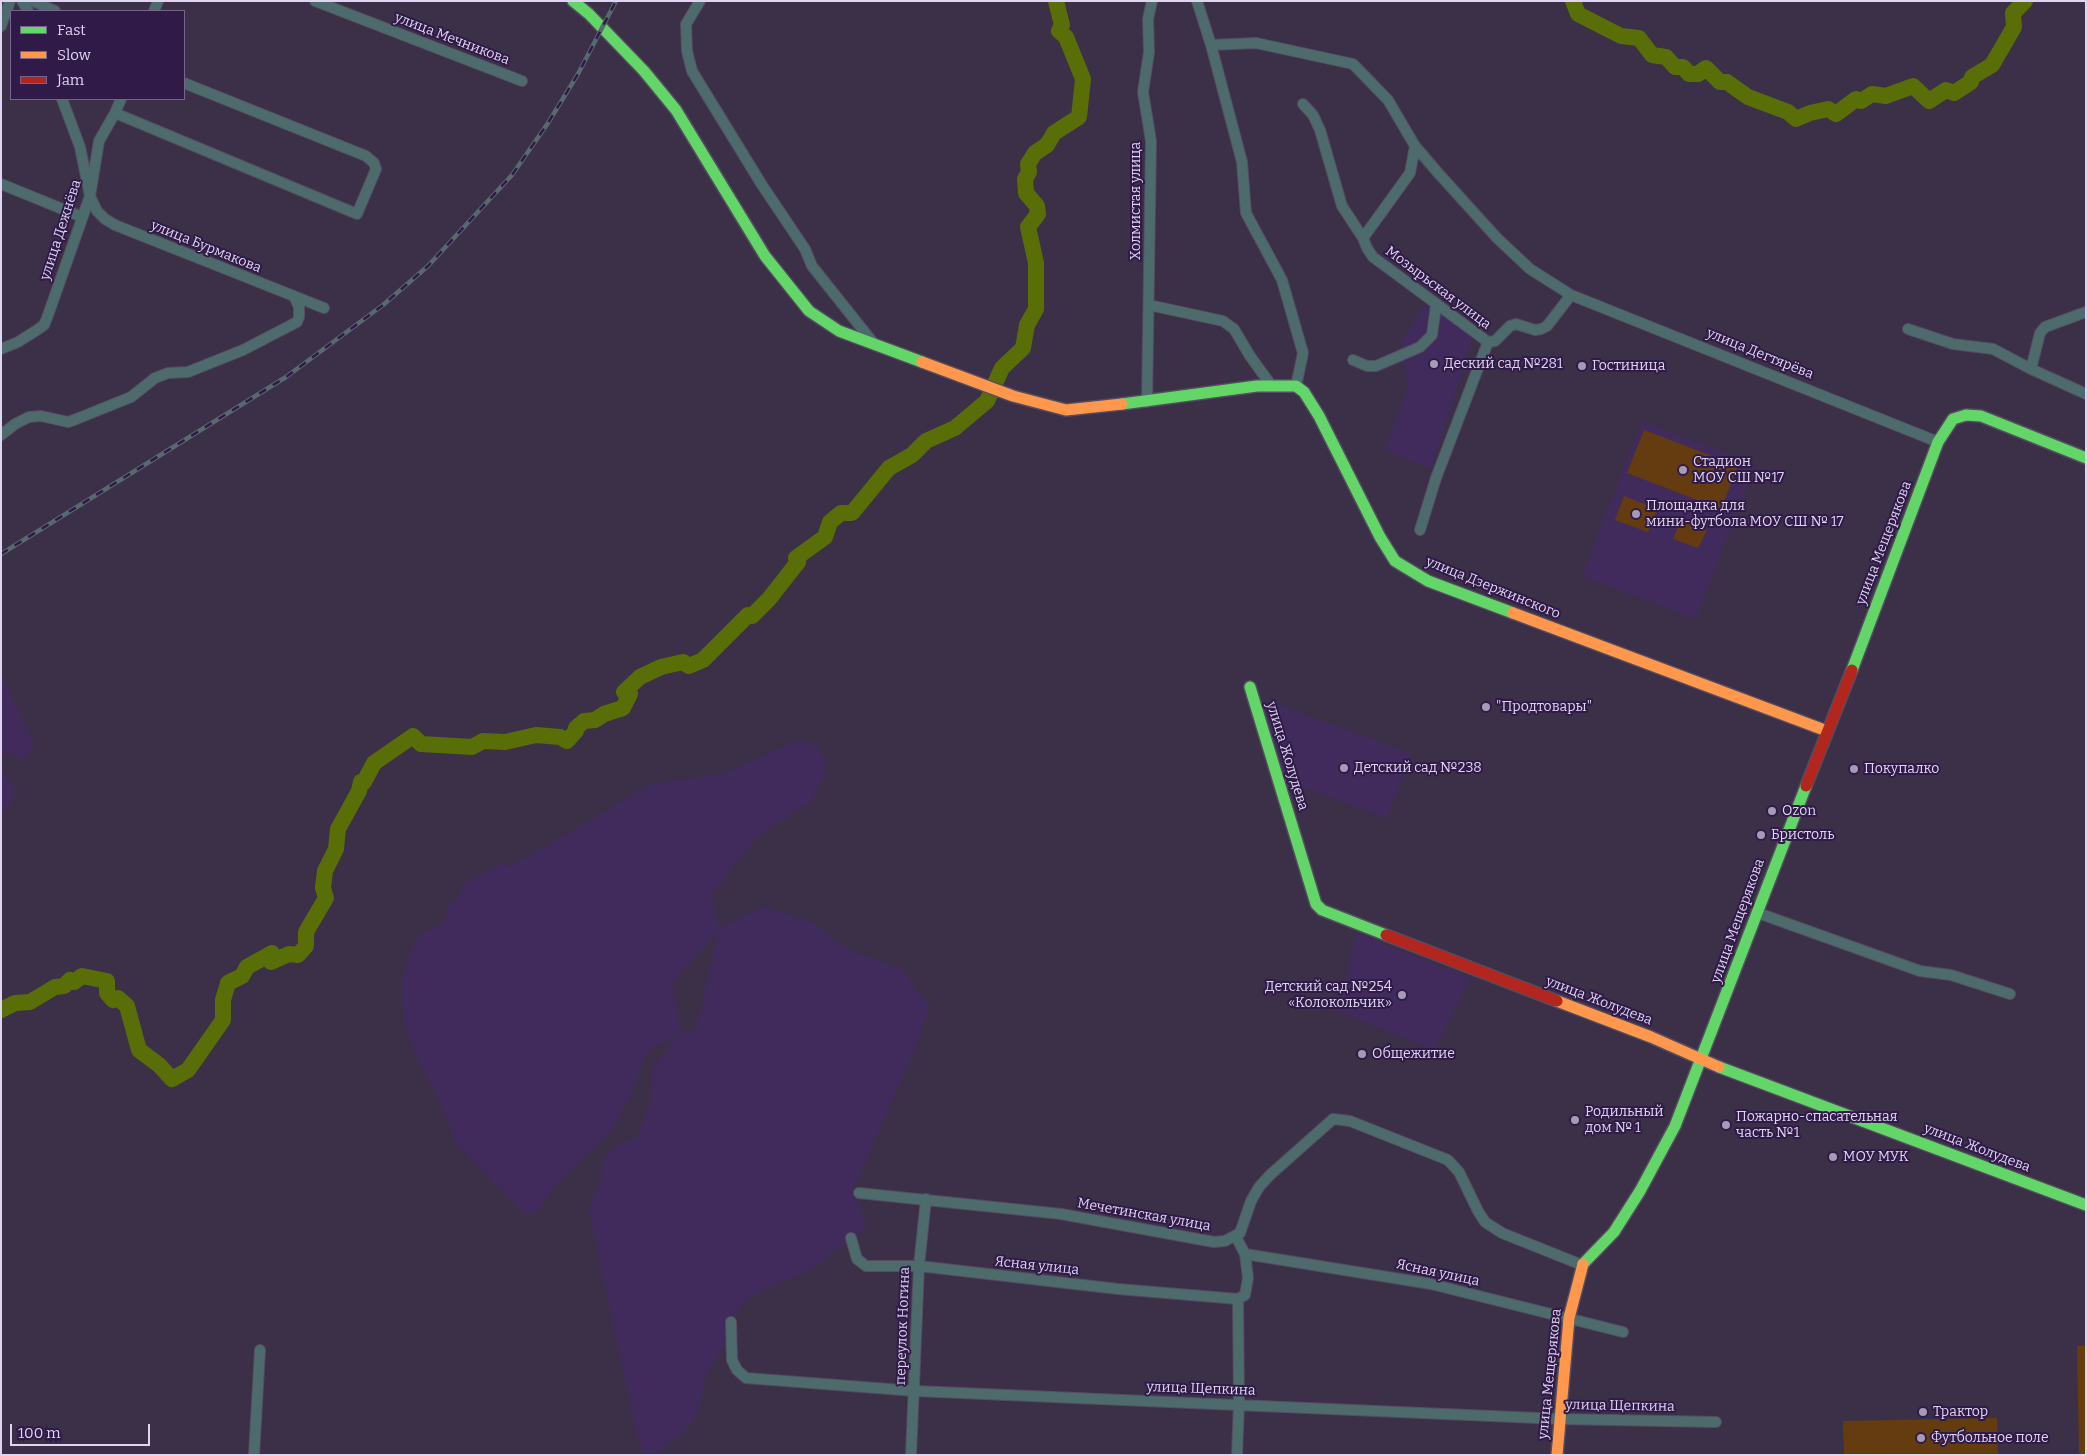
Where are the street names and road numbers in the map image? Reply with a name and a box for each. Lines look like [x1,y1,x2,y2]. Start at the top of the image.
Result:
street label: улица Мечникова [392,9,512,69]
street label: Холмистая улица [1128,142,1144,260]
street label: улица Дежнёва [37,178,85,282]
street label: улица Бурмакова [148,217,264,277]
street label: Мозырьская улица [1382,243,1494,333]
street label: улица Дегтярёва [1704,325,1816,383]
street label: улица Мещерякова [1853,479,1915,607]
street label: улица Дзержинского [1423,553,1563,623]
street label: улица Жолудева [1262,700,1312,812]
street label: улица Мещерякова [1708,856,1768,986]
street label: улица Жолудева [1543,973,1655,1029]
street label: улица Жолудева [1921,1120,2033,1176]
street label: Мечетинская улица [1076,1195,1212,1235]
street label: Ясная улица [994,1253,1080,1279]
street label: Ясная улица [1395,1256,1481,1290]
street label: переулок Ногина [893,1267,913,1385]
street label: улица Мещерякова [1535,1308,1565,1440]
street label: улица Щепкина [1146,1379,1256,1399]
street label: улица Щепкина [1565,1397,1675,1415]

